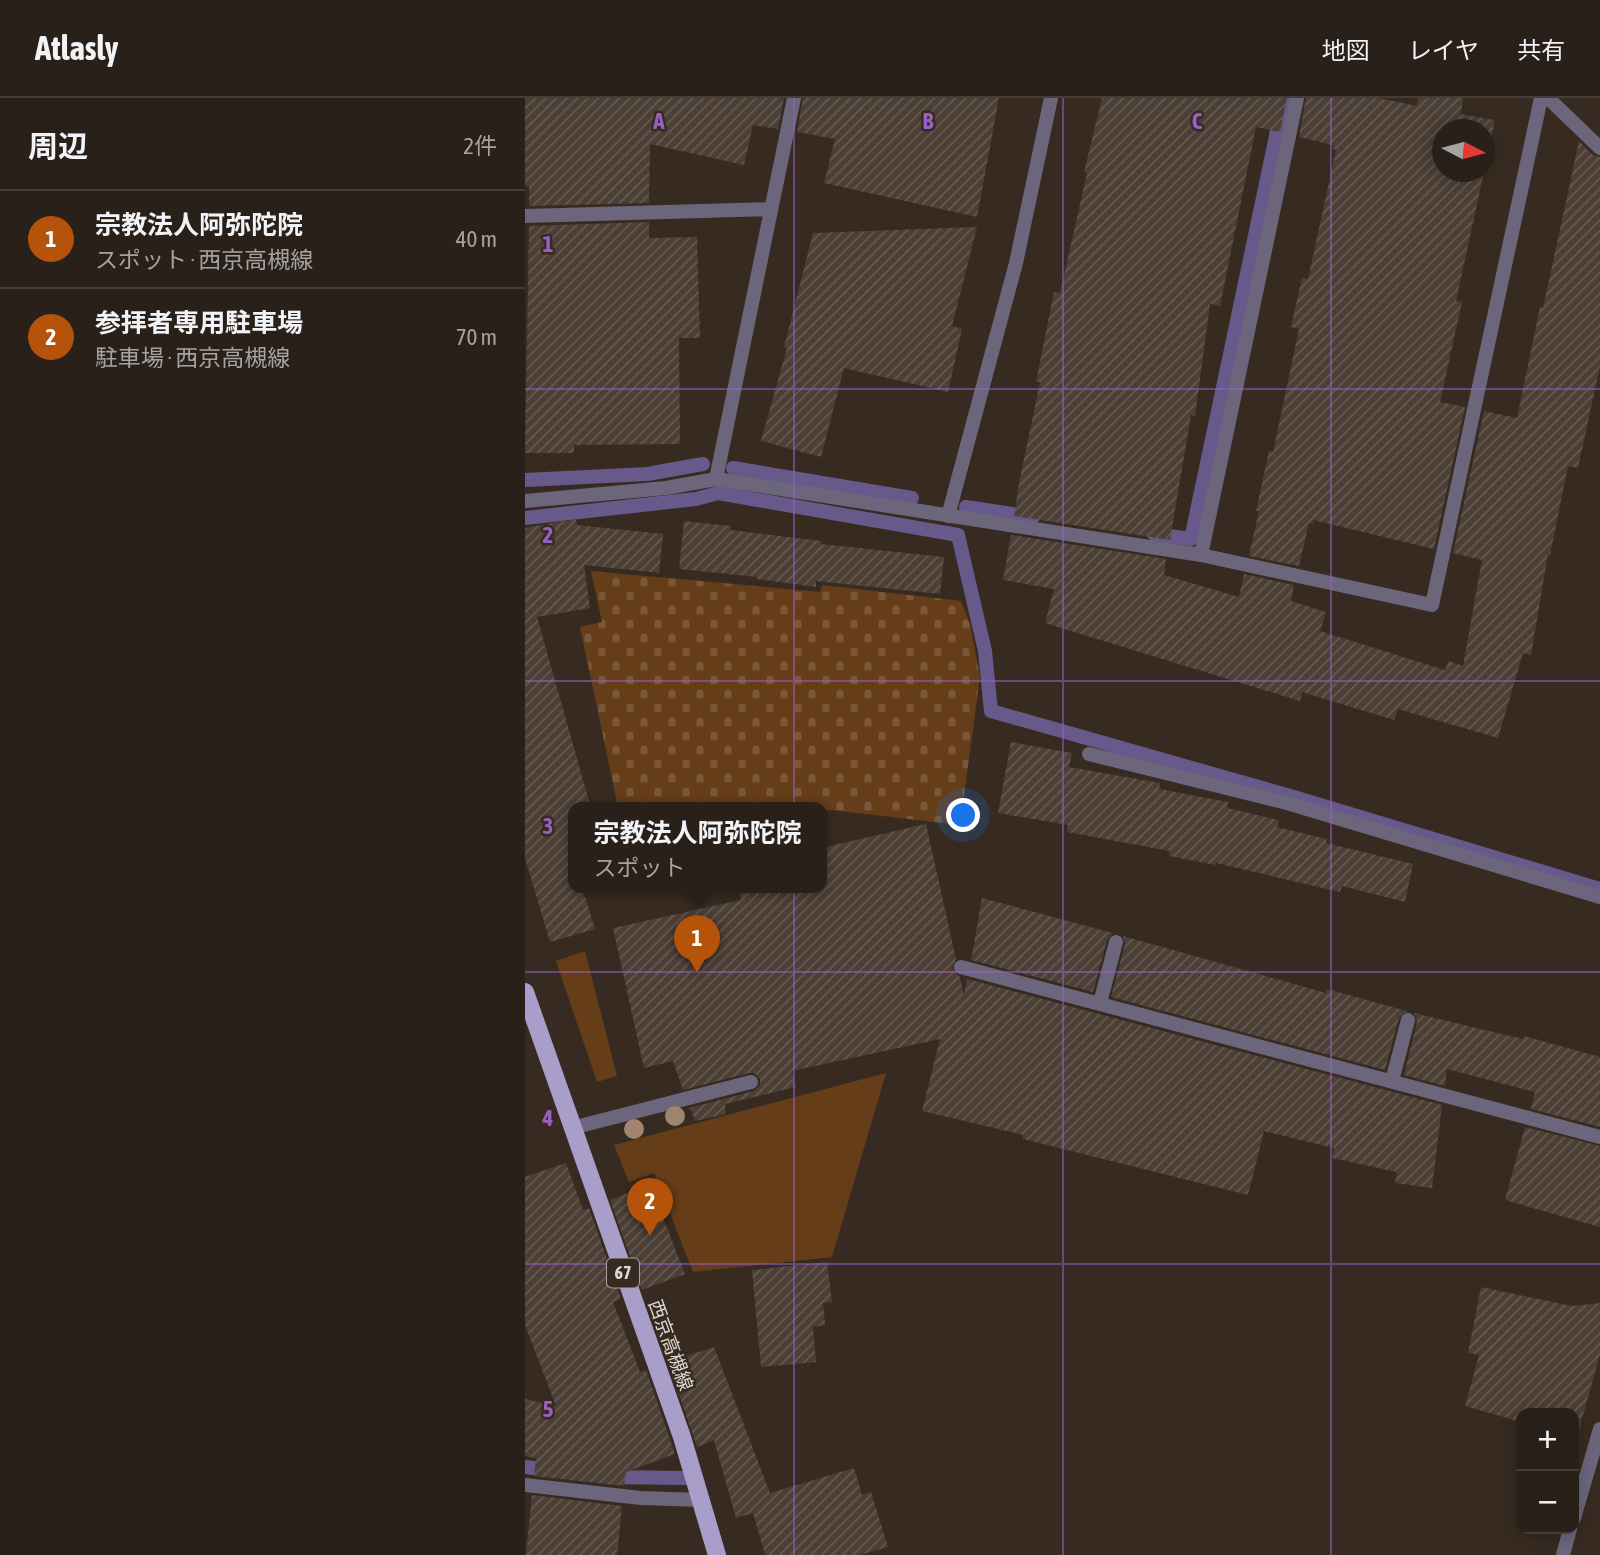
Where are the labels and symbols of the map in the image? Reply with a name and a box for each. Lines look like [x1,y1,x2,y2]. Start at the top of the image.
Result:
text: A [652,108,665,134]
text: B [923,108,934,134]
text: C [1192,108,1203,134]
north arrow [1432,119,1495,182]
text: 1 [543,231,554,257]
text: 2 [543,522,553,548]
your location [946,798,980,832]
text: 3 [543,813,553,839]
pin: 1 [674,915,720,973]
text: 4 [542,1105,554,1131]
pin: 2 [627,1178,673,1236]
road number: 67 [607,1258,639,1288]
street label: 西京高槻線 [644,1297,698,1393]
text: 5 [543,1396,554,1422]

